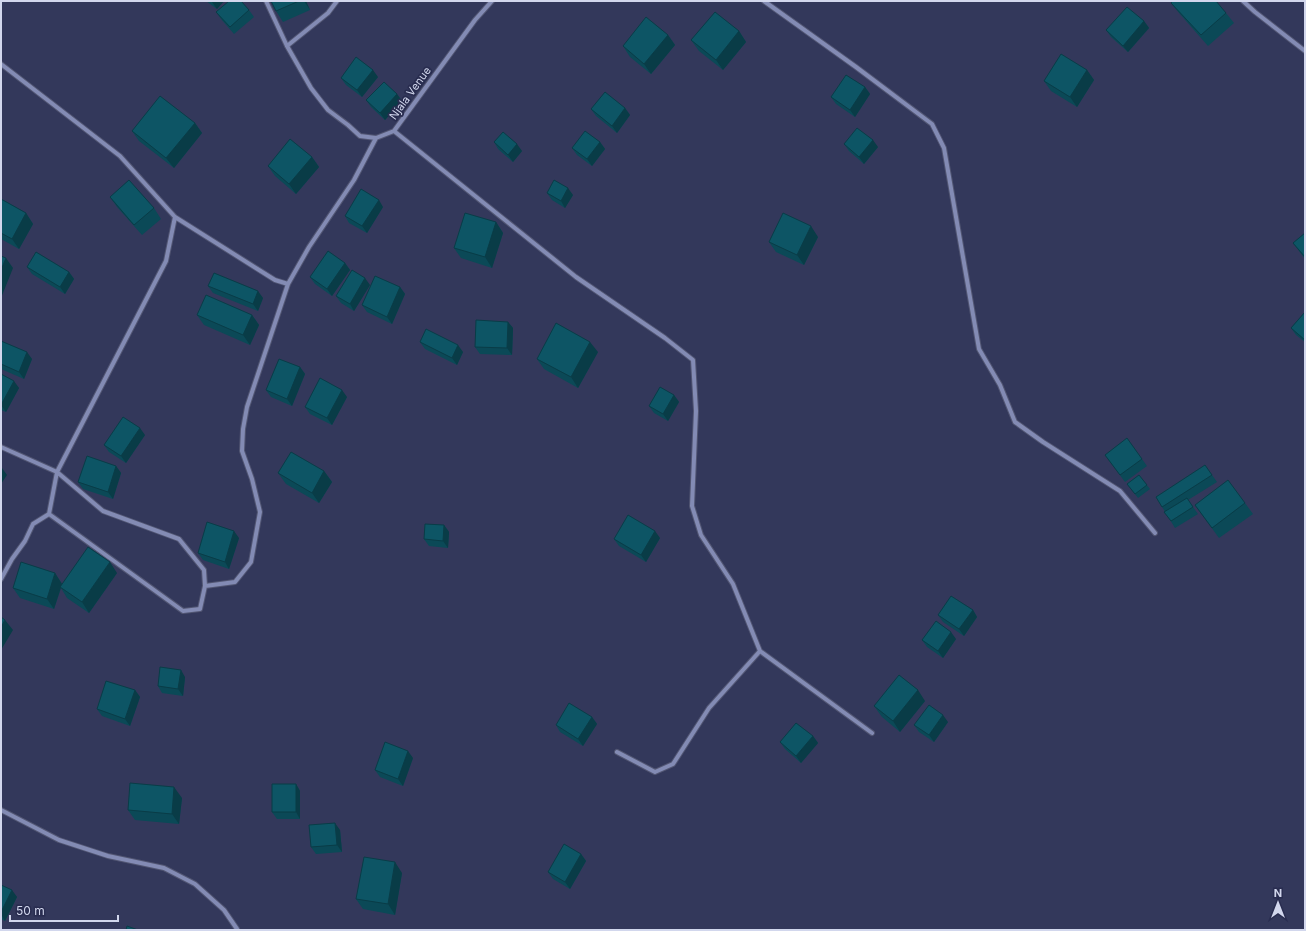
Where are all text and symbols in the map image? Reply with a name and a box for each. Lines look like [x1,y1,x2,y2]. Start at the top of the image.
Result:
street label: Njala Venue [386,64,434,122]
north arrow [1258,883,1298,923]
text: N [1274,886,1282,900]
scale bar [10,897,118,923]
text: 50 m [16,903,45,918]

